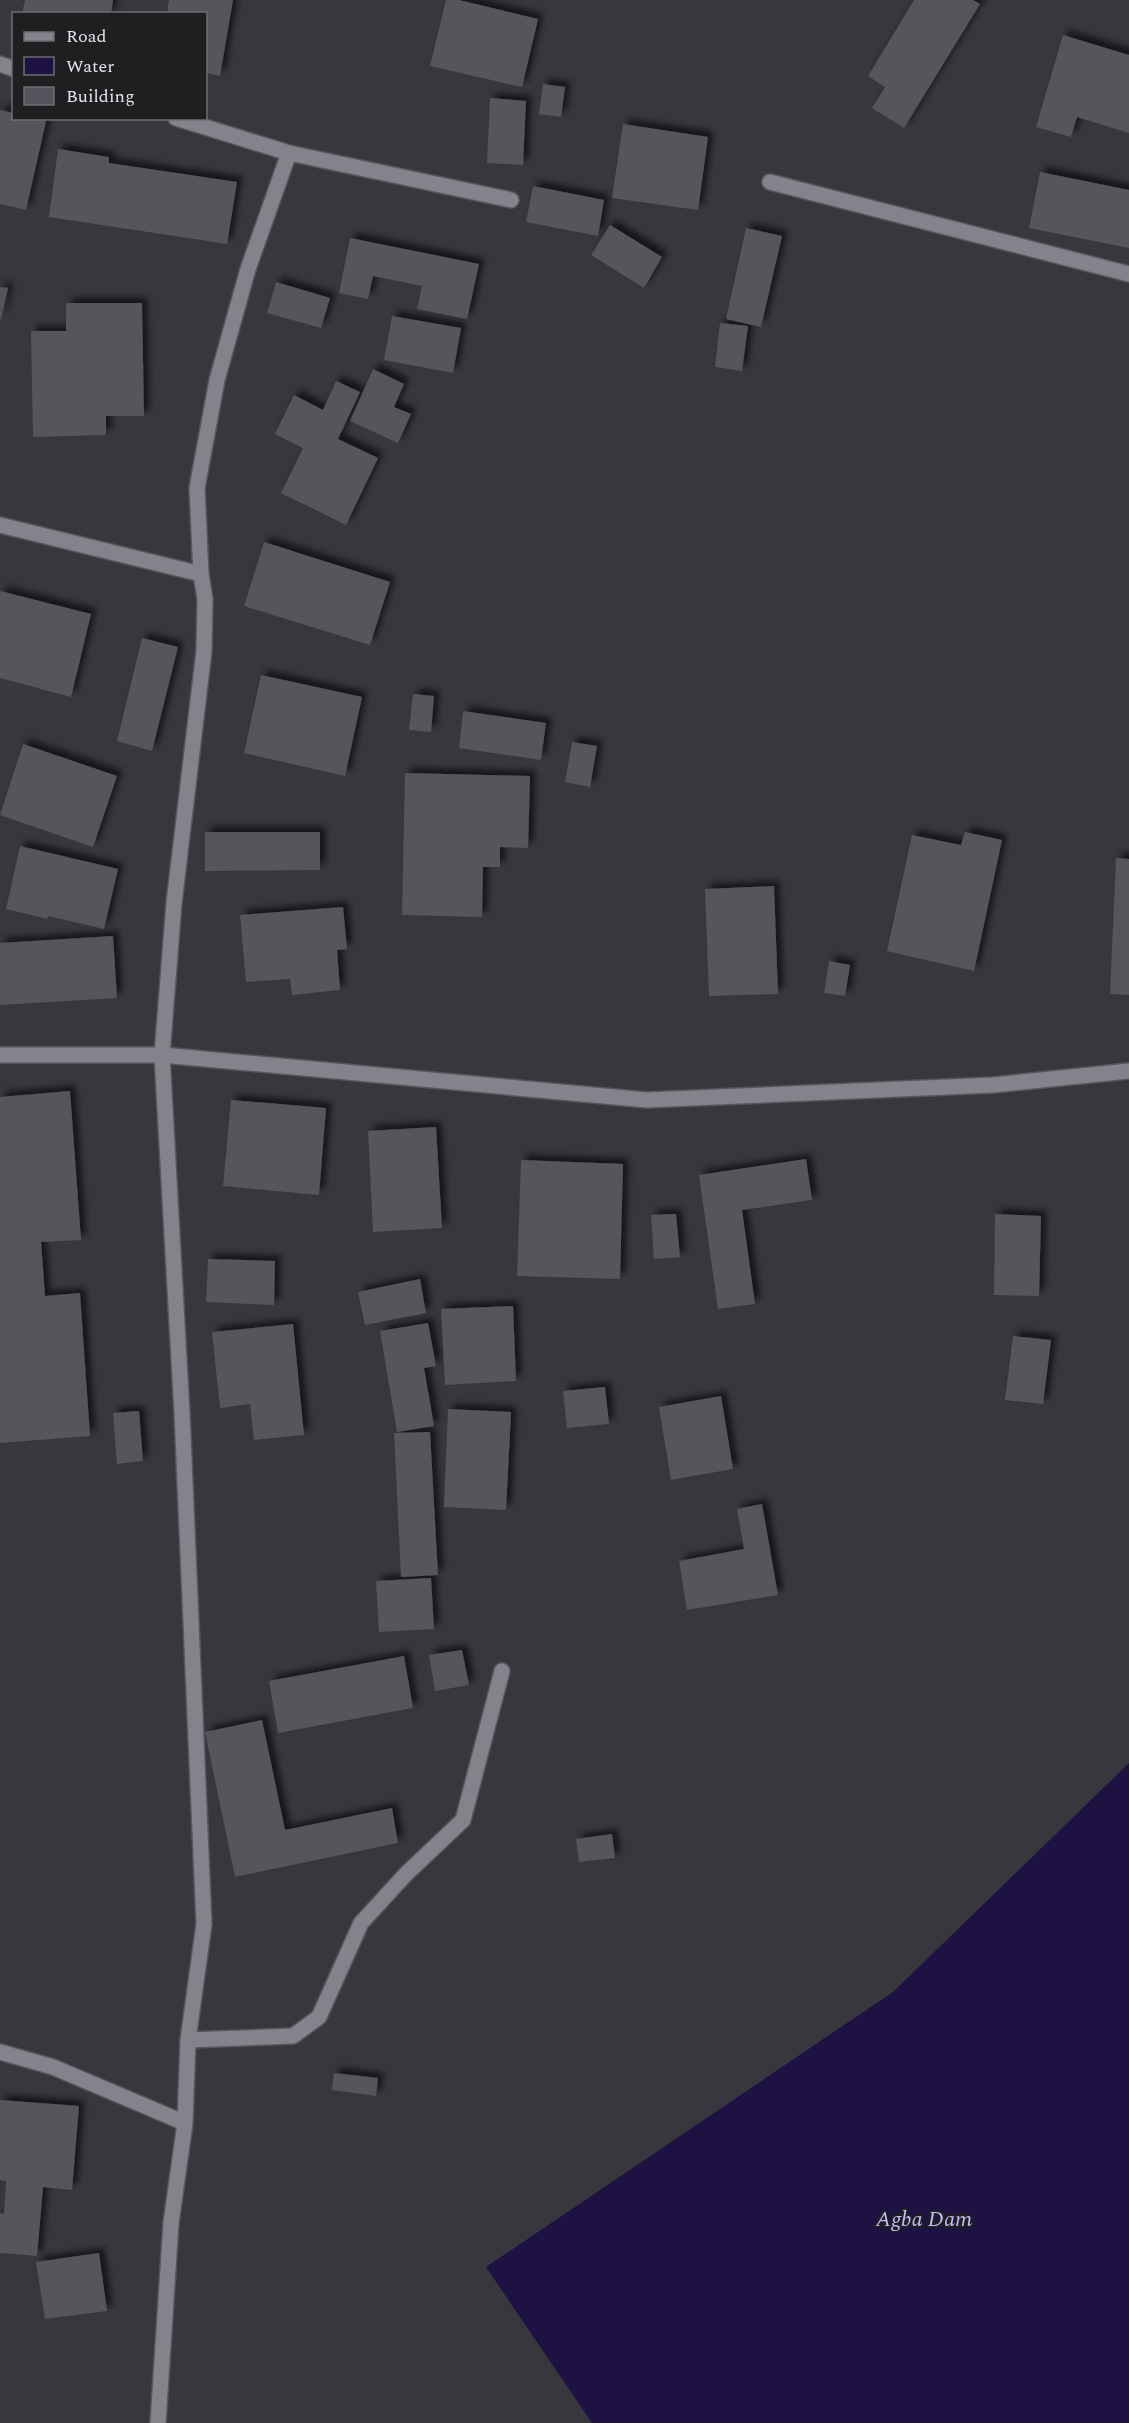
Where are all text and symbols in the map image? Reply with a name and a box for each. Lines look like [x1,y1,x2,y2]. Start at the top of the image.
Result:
legend [12,12,207,120]
text: Road [66,23,107,50]
text: Water [66,53,114,80]
text: Building [66,83,135,110]
water label: Agba Dam [875,2203,972,2236]

